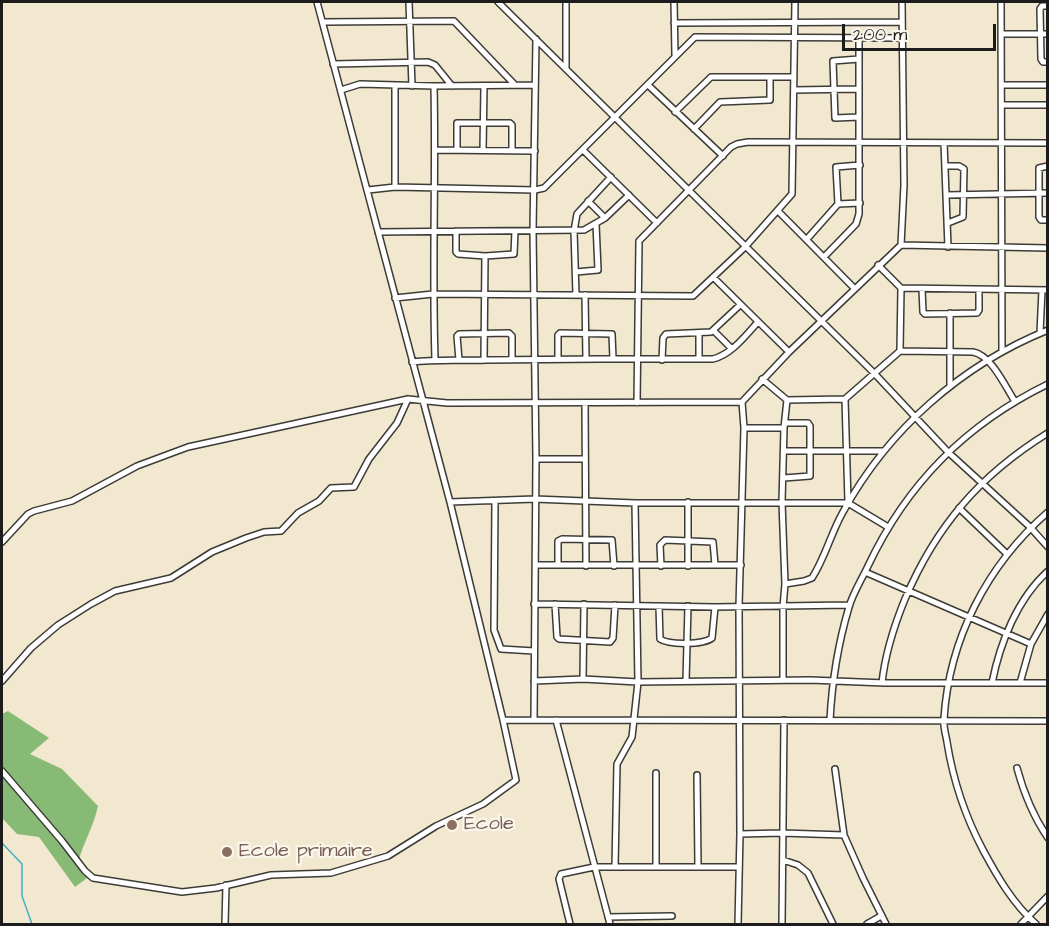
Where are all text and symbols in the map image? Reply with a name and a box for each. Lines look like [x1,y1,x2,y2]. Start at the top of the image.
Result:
scale bar [845,12,1000,50]
text: 200 m [853,22,907,47]
place label: Ecole [464,813,514,837]
marker: Ecole [445,818,459,832]
place label: Ecole primaire [239,840,373,864]
marker: Ecole primaire [220,845,234,859]

